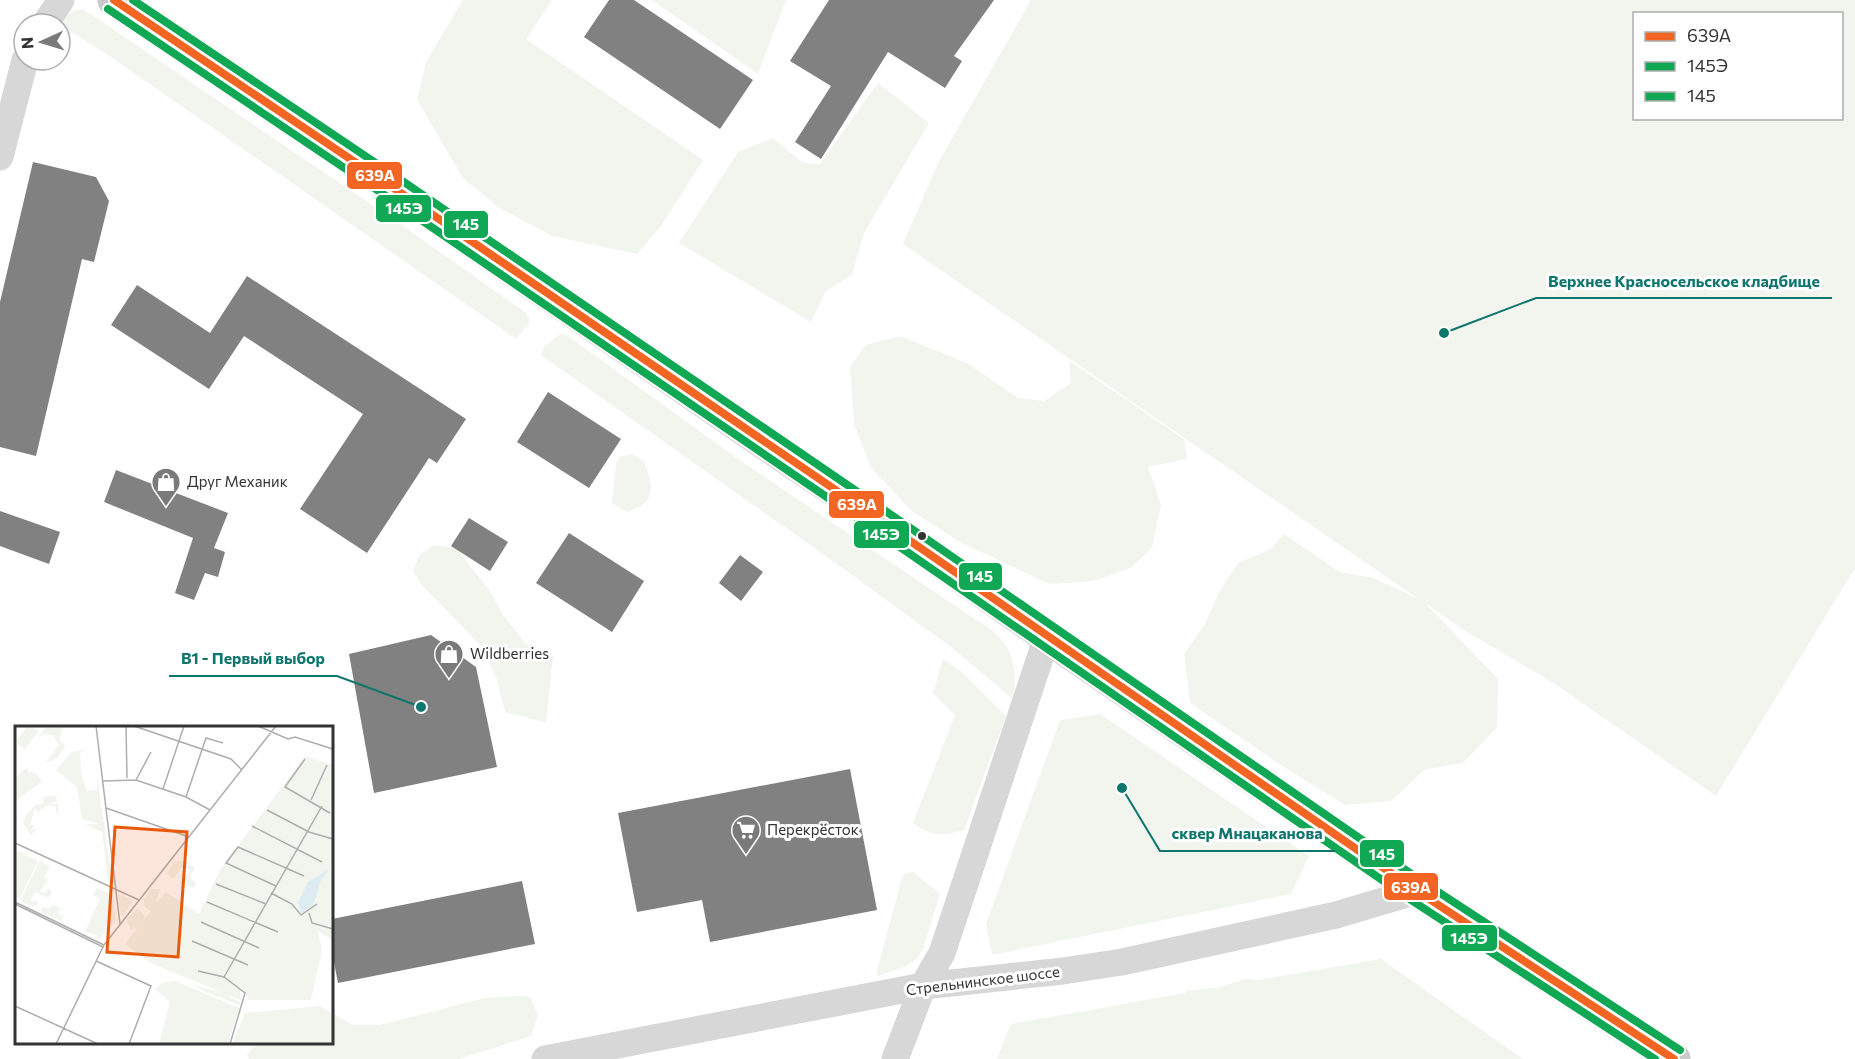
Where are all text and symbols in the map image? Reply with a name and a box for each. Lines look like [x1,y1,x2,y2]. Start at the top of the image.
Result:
north arrow [12,12,72,72]
legend [1633,12,1843,120]
text: 639А [1687,24,1731,46]
text: N [17,36,36,50]
text: 145Э [1687,54,1728,76]
text: 145 [1687,84,1716,106]
line badge: 639А [346,161,403,190]
text: 639А [355,165,396,184]
line badge: 145Э [375,194,432,223]
text: 145Э [385,198,423,217]
line badge: 145 [443,210,489,239]
text: 145 [453,214,479,233]
callout: Верхнее Красносельское кладбище [1536,264,1832,298]
text: Верхнее Красносельское кладбище [1548,271,1820,290]
shop icon: Друг Механик [150,466,182,508]
place label: Друг Механик [187,472,288,490]
line badge: 639А [828,490,885,519]
text: 639А [837,494,878,513]
line badge: 145Э [853,520,910,549]
text: 145Э [862,524,900,543]
unlabelled marker [916,530,928,542]
line badge: 145 [958,562,1003,591]
text: 145 [967,566,993,585]
shop icon: Wildberries [433,638,465,680]
callout: В1 - Первый выбор [169,642,337,676]
place label: Wildberries [470,644,549,662]
text: В1 - Первый выбор [181,648,325,667]
inset map [15,726,333,1044]
supermarket icon: Перекрёсток [730,814,762,856]
callout: сквер Мнацаканова [1160,817,1335,851]
place label: Перекрёсток [767,820,859,838]
text: сквер Мнацаканова [1172,823,1323,842]
line badge: 145 [1359,839,1405,868]
text: 145 [1369,844,1395,863]
line badge: 639А [1383,872,1439,901]
text: 639А [1391,877,1432,896]
line badge: 145Э [1441,924,1498,952]
text: 145Э [1450,928,1488,947]
street label: Стрельнинское шоссе [905,962,1061,998]

